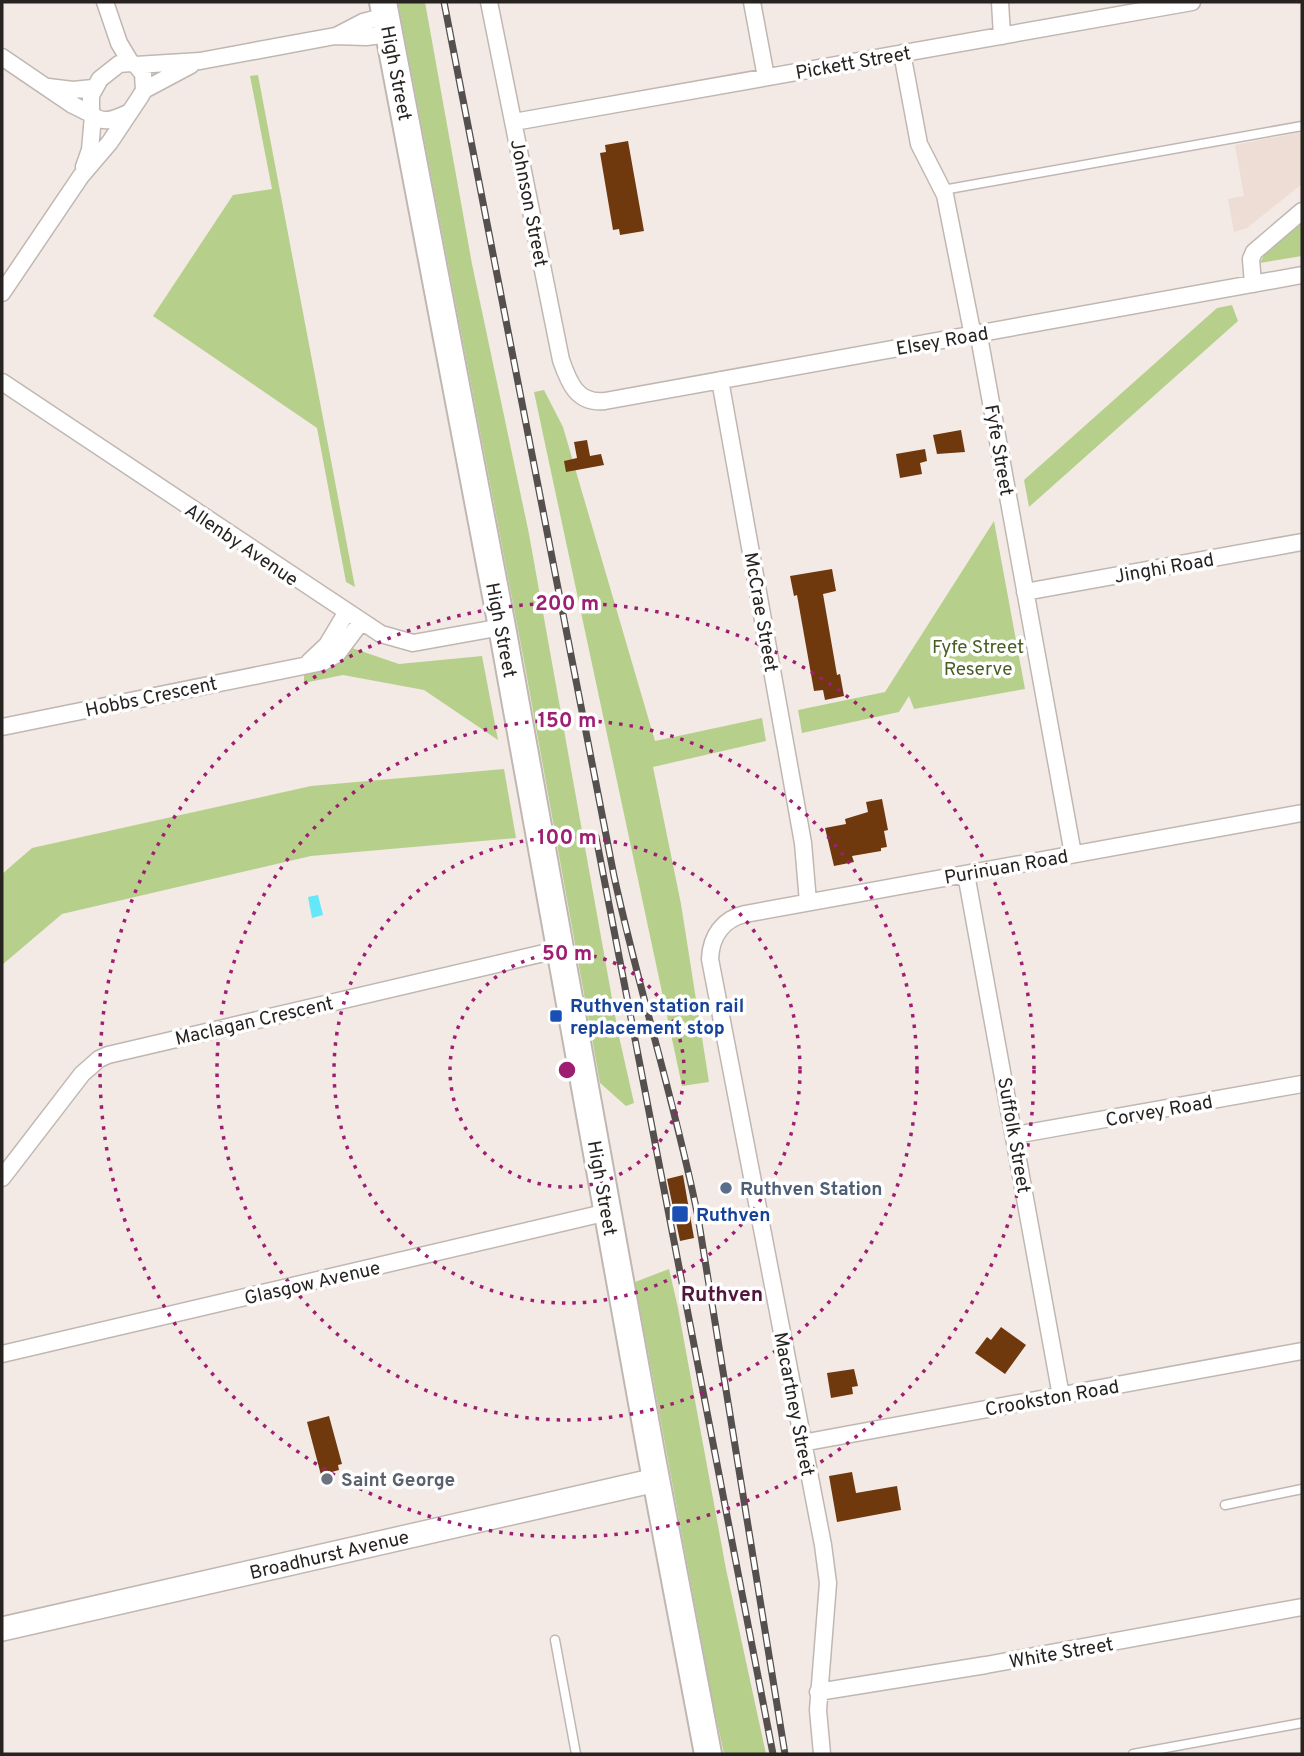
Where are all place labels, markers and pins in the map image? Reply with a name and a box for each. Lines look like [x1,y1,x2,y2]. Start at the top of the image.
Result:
place label: Ruthven station rail replacement stop [570,995,744,1041]
marker: Ruthven station rail replacement stop [548,1008,564,1024]
centre of rings [555,1058,579,1082]
place label: Ruthven Station [740,1178,883,1202]
marker: Ruthven Station [718,1180,734,1196]
marker: Ruthven [670,1204,690,1224]
place label: Ruthven [696,1204,770,1228]
place label: Saint George [341,1469,455,1493]
marker: Saint George [319,1471,335,1487]

